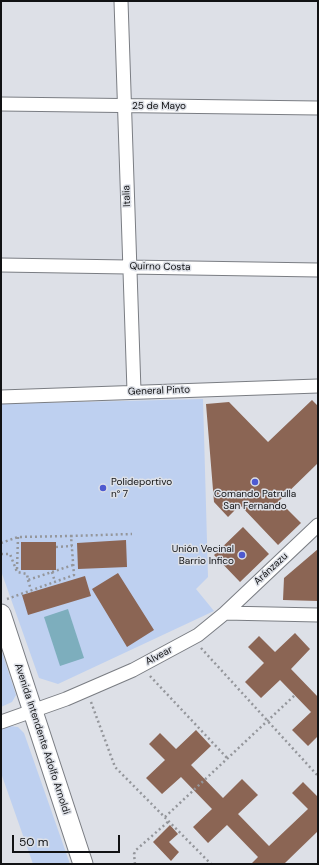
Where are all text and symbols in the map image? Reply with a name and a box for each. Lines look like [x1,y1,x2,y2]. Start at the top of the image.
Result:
street label: 25 de Mayo [132,100,186,112]
street label: Italia [121,185,133,207]
street label: Quirno Costa [129,260,191,274]
street label: General Pinto [128,384,190,398]
place label: Polideportivo n° 7 [111,476,172,500]
marker: Comando Patrulla San Fernando [250,477,260,487]
marker: Polideportivo n° 7 [98,483,108,493]
place label: Comando Patrulla San Fernando [214,488,296,512]
place label: Unión Vecinal Barrio Infico [172,543,234,566]
marker: Unión Vecinal Barrio Infico [237,550,247,560]
street label: Aránzazu [252,550,290,588]
street label: Alvear [144,644,174,668]
street label: Avenida Intendente Adolfo Arnoldi [12,662,72,816]
scale bar [14,827,122,853]
text: 50 m [19,834,48,850]

